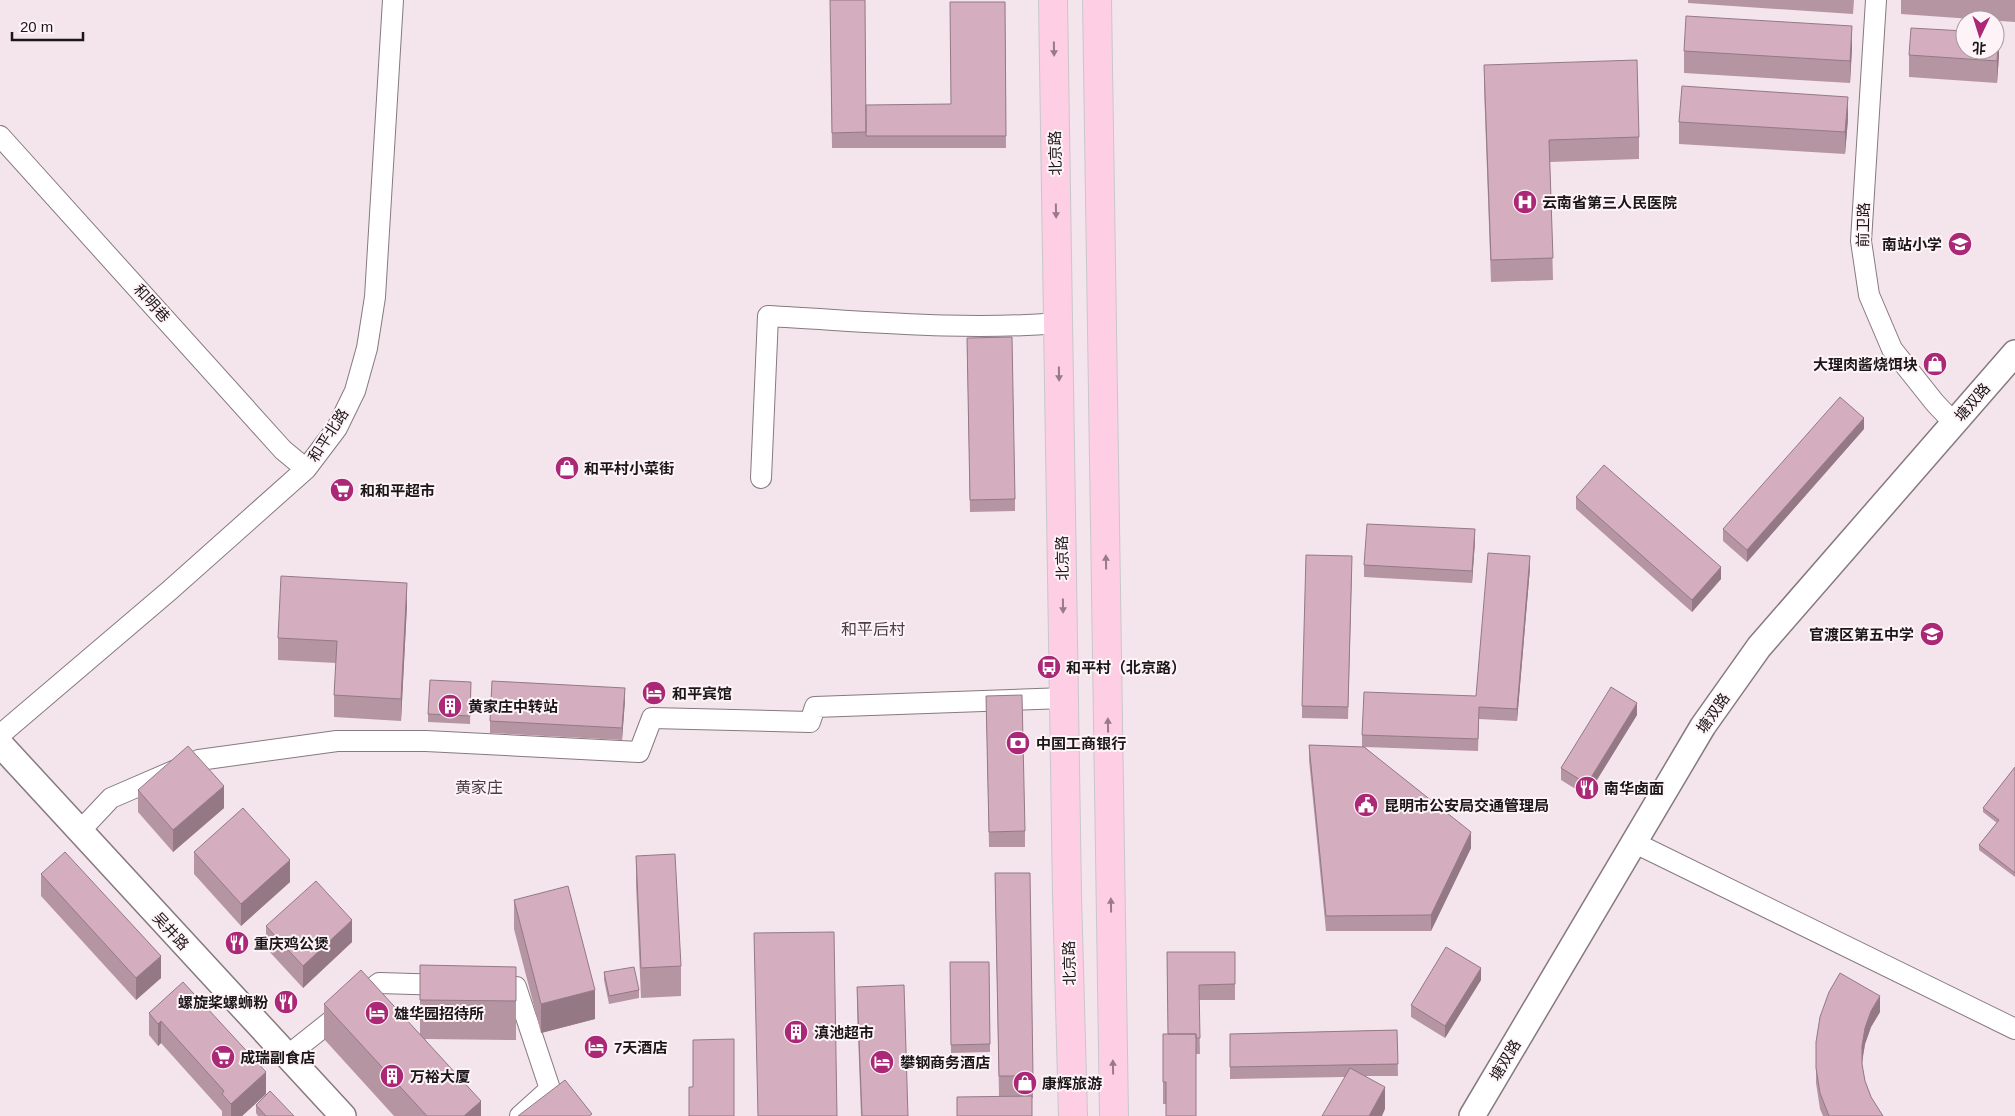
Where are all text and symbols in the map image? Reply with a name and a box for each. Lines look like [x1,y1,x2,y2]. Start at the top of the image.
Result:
scale bar [12,10,84,42]
north arrow [1955,10,2005,60]
text: 20 m [20,18,53,35]
text: 北 [1972,39,1987,56]
one-way arrow [1050,41,1058,57]
street label: 北京路 [1046,130,1064,176]
hospital icon: 云南省第三人民医院 [1512,189,1538,215]
place label: 云南省第三人民医院 [1542,194,1677,211]
street label: 前卫路 [1854,202,1872,248]
one-way arrow [1052,203,1060,219]
school or university icon: 南站小学 [1947,231,1973,257]
place label: 南站小学 [1882,236,1942,253]
street label: 和明巷 [131,281,173,325]
shop icon: 大理肉酱烧饵块 [1922,351,1948,377]
place label: 大理肉酱烧饵块 [1813,356,1918,373]
one-way arrow [1055,366,1063,382]
street label: 塘双路 [1951,379,1993,425]
street label: 和平北路 [305,405,351,465]
shop icon: 和平村小菜街 [554,455,580,481]
place label: 和平村小菜街 [584,460,674,477]
supermarket icon: 和和平超市 [329,477,355,503]
place label: 和和平超市 [360,482,435,499]
street label: 北京路 [1053,535,1071,581]
one-way arrow [1102,554,1110,570]
one-way arrow [1059,598,1067,614]
district label: 和平后村 [841,621,905,638]
school or university icon: 官渡区第五中学 [1919,621,1945,647]
place label: 官渡区第五中学 [1809,626,1914,643]
bus stop icon: 和平村（北京路） [1036,654,1062,680]
place label: 和平村（北京路） [1066,659,1186,676]
hotel icon: 和平宾馆 [641,680,667,706]
place label: 和平宾馆 [672,685,732,702]
street label: 塘双路 [1693,690,1733,736]
building icon: 黄家庄中转站 [437,693,463,719]
place label: 黄家庄中转站 [468,698,558,715]
one-way arrow [1104,717,1112,733]
bank icon: 中国工商银行 [1005,730,1031,756]
place label: 中国工商银行 [1036,735,1126,752]
restaurant icon: 南华卤面 [1574,775,1600,801]
district label: 黄家庄 [455,779,503,796]
place label: 南华卤面 [1604,780,1664,797]
public building icon: 昆明市公安局交通管理局 [1353,792,1379,818]
place label: 昆明市公安局交通管理局 [1384,797,1549,814]
one-way arrow [1107,897,1115,913]
street label: 吴井路 [149,909,193,953]
restaurant icon: 重庆鸡公煲 [224,930,250,956]
place label: 重庆鸡公煲 [254,935,329,952]
street label: 北京路 [1060,940,1078,986]
restaurant icon: 螺旋桨螺蛳粉 [273,989,299,1015]
place label: 螺旋桨螺蛳粉 [178,994,269,1011]
hotel icon: 雄华园招待所 [364,1000,390,1026]
place label: 雄华园招待所 [394,1005,484,1022]
building icon: 滇池超市 [783,1019,809,1045]
place label: 滇池超市 [814,1024,874,1041]
hotel icon: 7天酒店 [583,1034,609,1060]
street label: 塘双路 [1486,1036,1524,1084]
place label: 7天酒店 [614,1039,667,1056]
supermarket icon: 成瑞副食店 [210,1044,236,1070]
place label: 成瑞副食店 [240,1049,315,1066]
hotel icon: 攀钢商务酒店 [869,1049,895,1075]
place label: 攀钢商务酒店 [900,1054,990,1071]
one-way arrow [1109,1059,1117,1075]
building icon: 万裕大厦 [379,1063,405,1089]
place label: 万裕大厦 [410,1068,470,1085]
shop icon: 康辉旅游 [1012,1070,1038,1096]
place label: 康辉旅游 [1042,1075,1102,1092]

